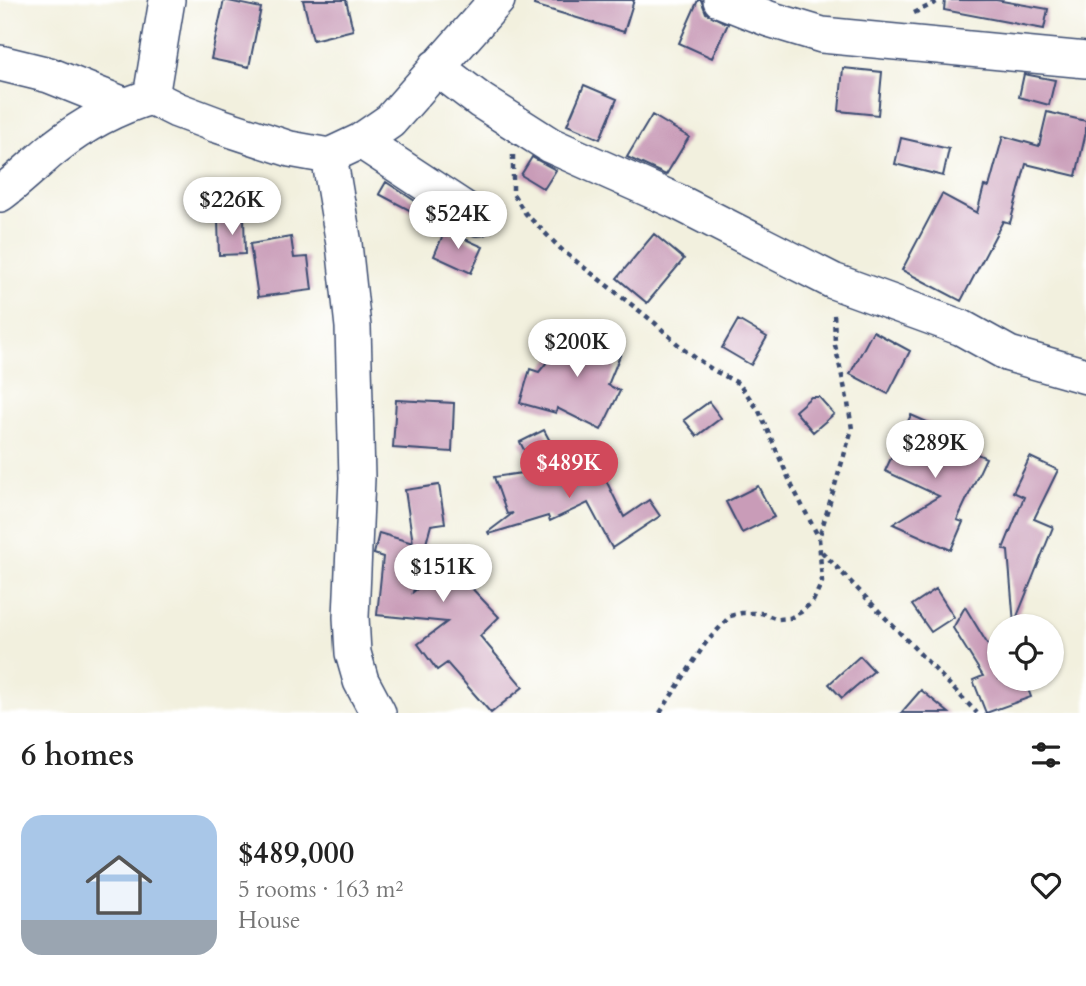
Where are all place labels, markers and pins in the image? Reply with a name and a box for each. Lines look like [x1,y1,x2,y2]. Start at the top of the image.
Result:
pin: $226K [183,177,281,237]
pin: $524K [409,191,507,251]
pin: $200K [528,320,626,379]
pin: $289K [886,420,984,480]
pin: $489K [520,440,618,500]
pin: $151K [394,544,492,604]

